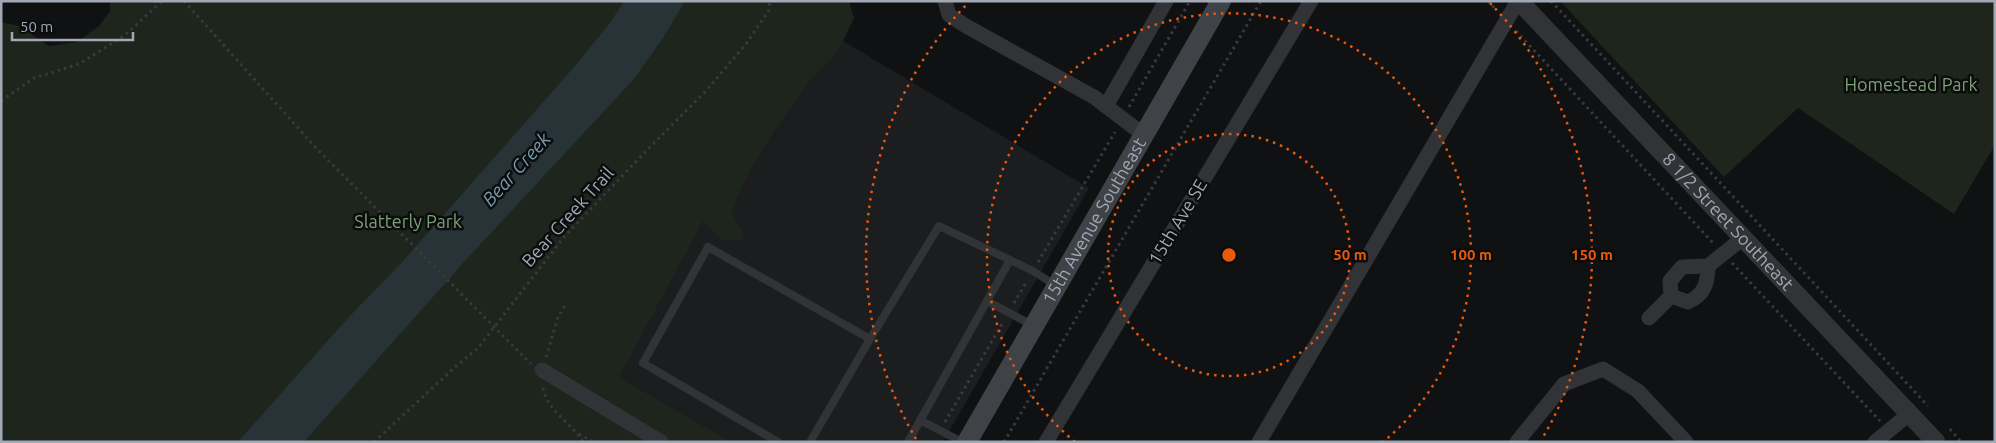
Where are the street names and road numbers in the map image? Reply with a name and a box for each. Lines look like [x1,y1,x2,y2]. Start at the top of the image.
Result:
street label: 15th Avenue Southeast [1038,134,1149,307]
street label: 8 1/2 Street Southeast [1659,148,1798,294]
street label: Bear Creek Trail [517,162,617,270]
street label: 15th Ave SE [1144,175,1210,268]

